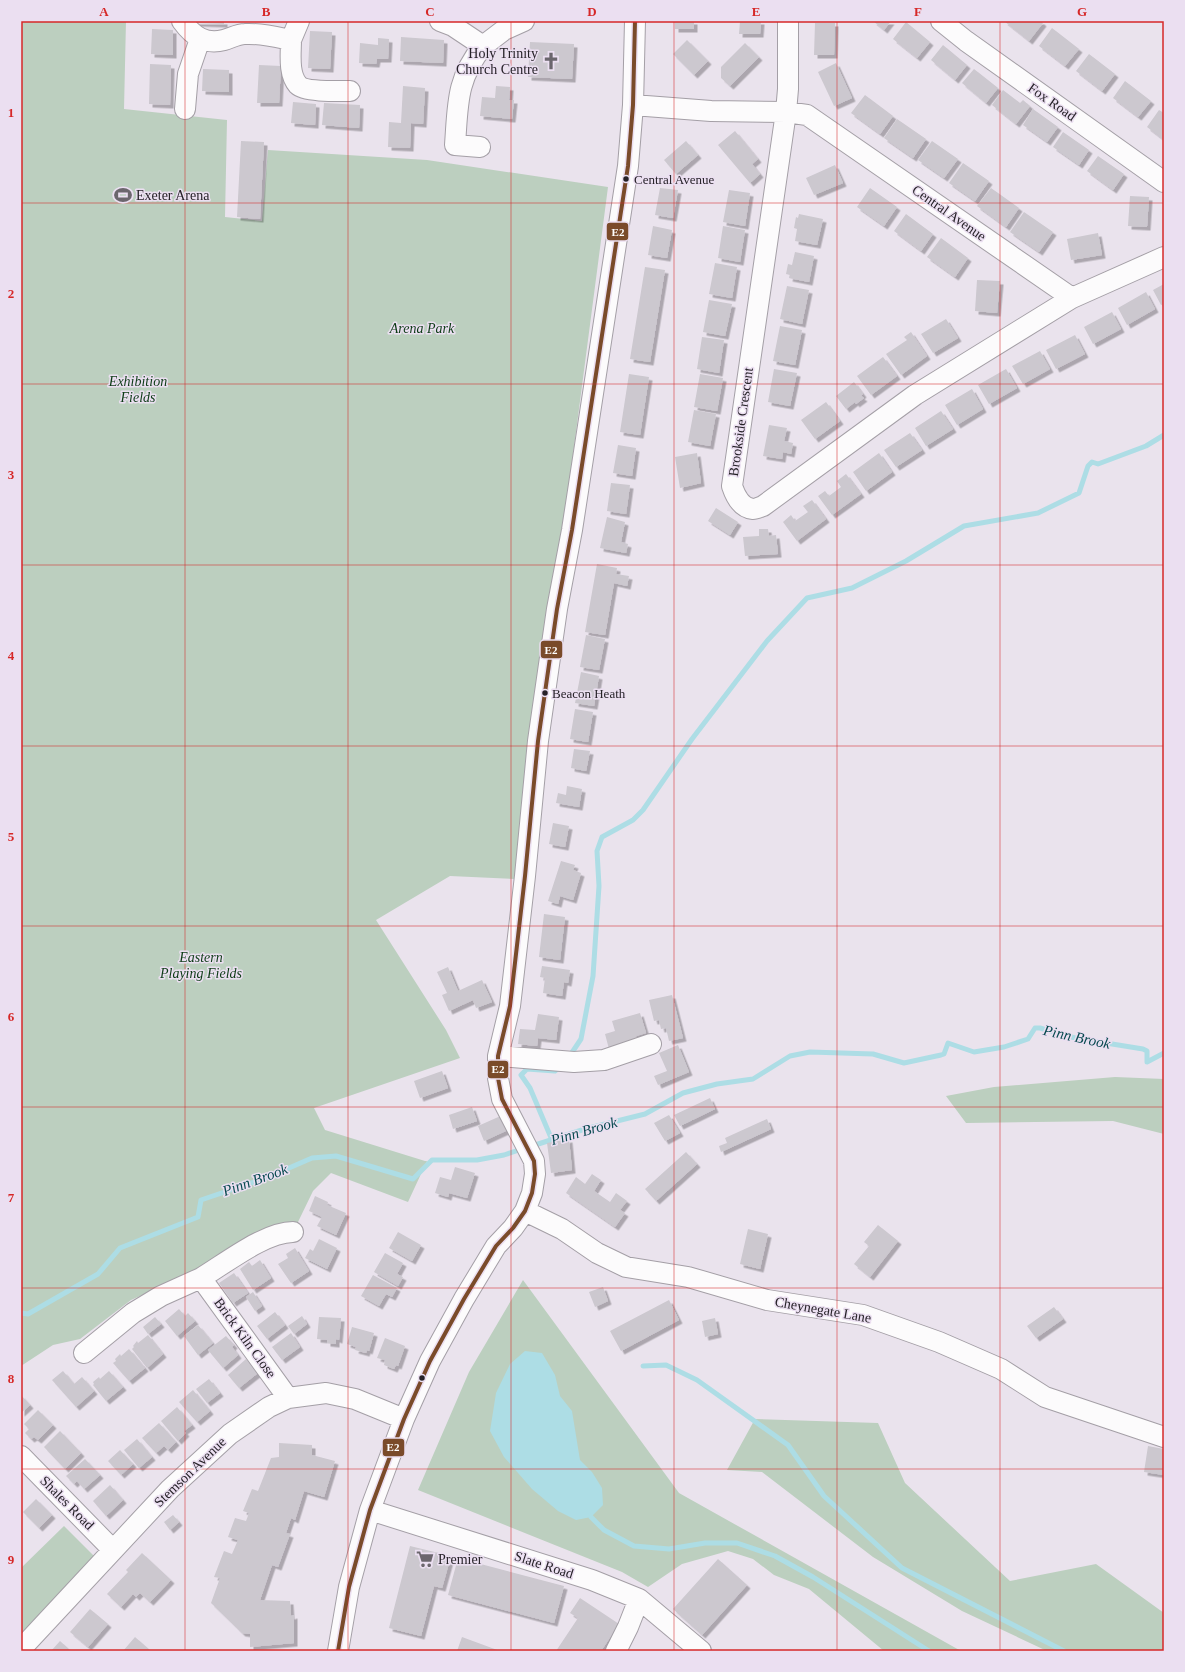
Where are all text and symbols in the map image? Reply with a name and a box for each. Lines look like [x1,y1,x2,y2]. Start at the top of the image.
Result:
text: A [99,4,109,19]
text: B [262,4,271,19]
text: C [425,4,435,19]
text: D [587,4,597,19]
text: E [752,4,760,19]
text: F [914,4,922,19]
text: G [1077,4,1087,19]
place label: Holy Trinity Church Centre [456,46,538,77]
church icon: Holy Trinity Church Centre [541,51,561,71]
street label: Fox Road [1025,80,1079,124]
text: 1 [8,105,14,120]
place label: Central Avenue [634,172,714,187]
marker: Central Avenue [621,174,631,184]
street label: Central Avenue [909,182,989,244]
sports icon: Exeter Arena [113,185,133,205]
place label: Exeter Arena [136,188,210,203]
line badge: E2 [606,222,629,241]
text: E2 [612,226,625,238]
text: 2 [8,286,14,301]
park label: Arena Park [389,321,455,336]
street label: Brookside Crescent [726,366,756,478]
park label: Exhibition Fields [108,374,167,405]
text: 3 [8,467,15,482]
line badge: E2 [540,640,563,659]
text: E2 [545,644,558,656]
text: 4 [8,648,15,663]
place label: Beacon Heath [552,686,626,701]
marker: Beacon Heath [540,688,550,698]
text: 5 [8,829,15,844]
park label: Eastern Playing Fields [159,950,243,981]
text: 6 [8,1009,15,1024]
water label: Pinn Brook [1041,1022,1112,1052]
line badge: E2 [487,1060,509,1079]
text: E2 [492,1063,505,1075]
water label: Pinn Brook [548,1114,619,1148]
water label: Pinn Brook [219,1161,290,1200]
text: 7 [8,1190,15,1205]
street label: Cheynegate Lane [774,1294,872,1326]
street label: Brick Kiln Close [211,1295,279,1381]
text: 8 [8,1371,15,1386]
unlabelled marker [417,1373,427,1383]
street label: Stemson Avenue [151,1434,229,1510]
line badge: E2 [382,1438,405,1457]
text: E2 [387,1441,400,1453]
street label: Shales Road [37,1473,97,1533]
street label: Slate Road [513,1548,575,1582]
supermarket icon: Premier [415,1549,435,1569]
text: 9 [8,1552,15,1567]
place label: Premier [438,1552,483,1567]

